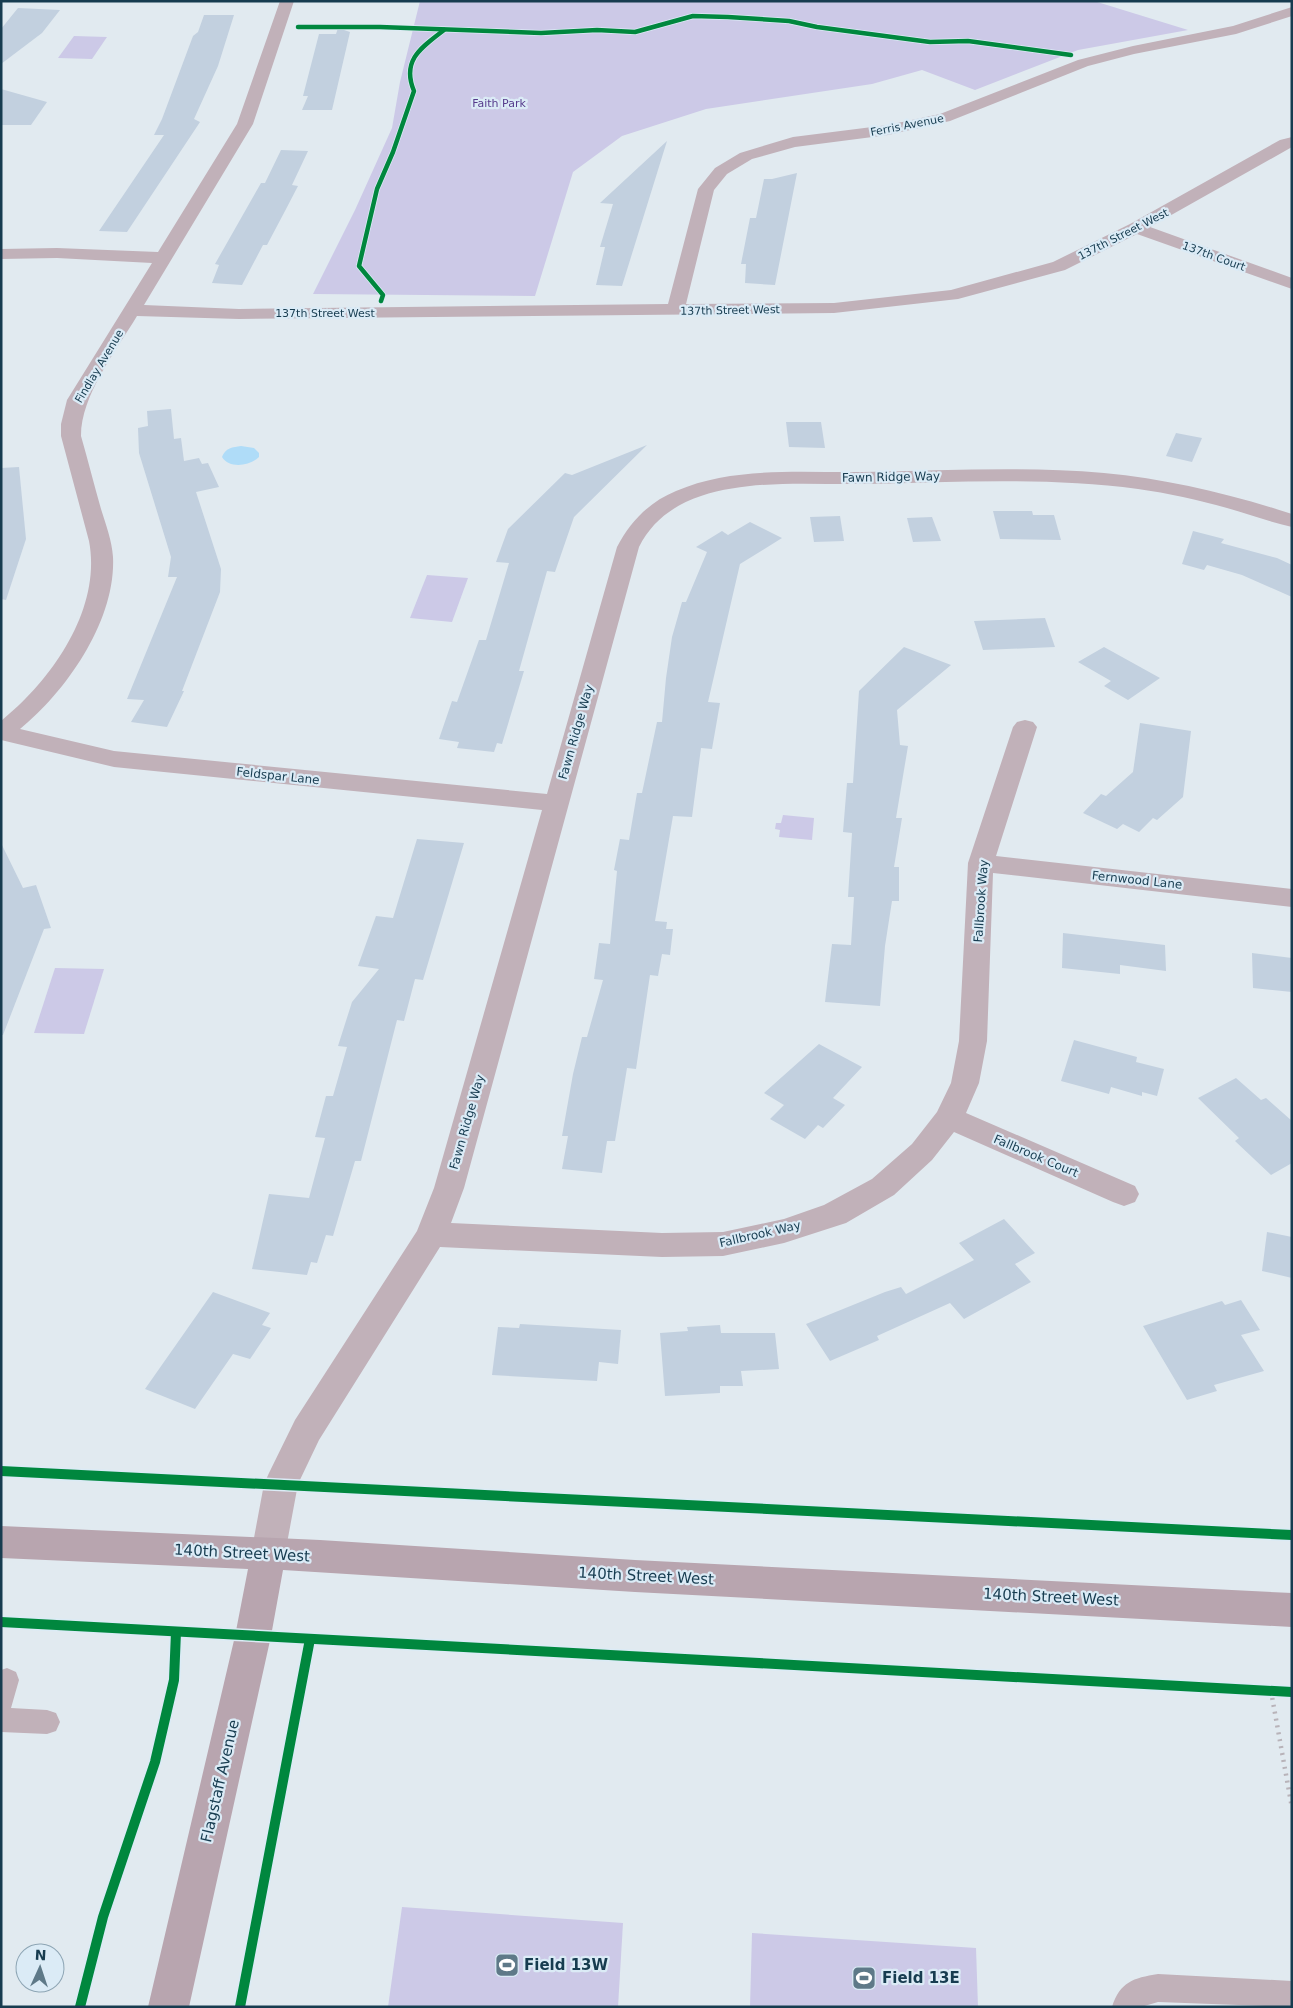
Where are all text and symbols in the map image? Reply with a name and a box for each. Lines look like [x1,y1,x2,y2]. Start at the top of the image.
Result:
park label: Faith Park [472,97,526,110]
street label: Ferris Avenue [869,112,945,139]
street label: 137th Street West [1076,206,1171,263]
street label: 137th Court [1181,239,1248,274]
street label: 137th Street West [680,303,781,318]
street label: 137th Street West [275,307,376,320]
street label: Findlay Avenue [72,327,127,405]
street label: Fawn Ridge Way [842,469,940,485]
street label: Fawn Ridge Way [556,683,596,781]
street label: Feldspar Lane [236,765,320,787]
street label: Fallbrook Way [971,859,991,943]
street label: Fernwood Lane [1091,868,1183,892]
street label: Fawn Ridge Way [447,1073,487,1171]
street label: Fallbrook Court [992,1132,1081,1180]
street label: Fallbrook Way [718,1218,802,1250]
street label: 140th Street West [174,1540,310,1566]
street label: 140th Street West [578,1563,714,1589]
street label: 140th Street West [983,1584,1119,1610]
street label: Flagstaff Avenue [197,1718,243,1844]
north arrow [15,1943,65,1993]
text: N [34,1947,47,1963]
sports icon: Field 13W [494,1952,520,1978]
place label: Field 13W [524,1956,609,1974]
sports icon: Field 13E [851,1965,877,1991]
place label: Field 13E [882,1969,960,1987]

